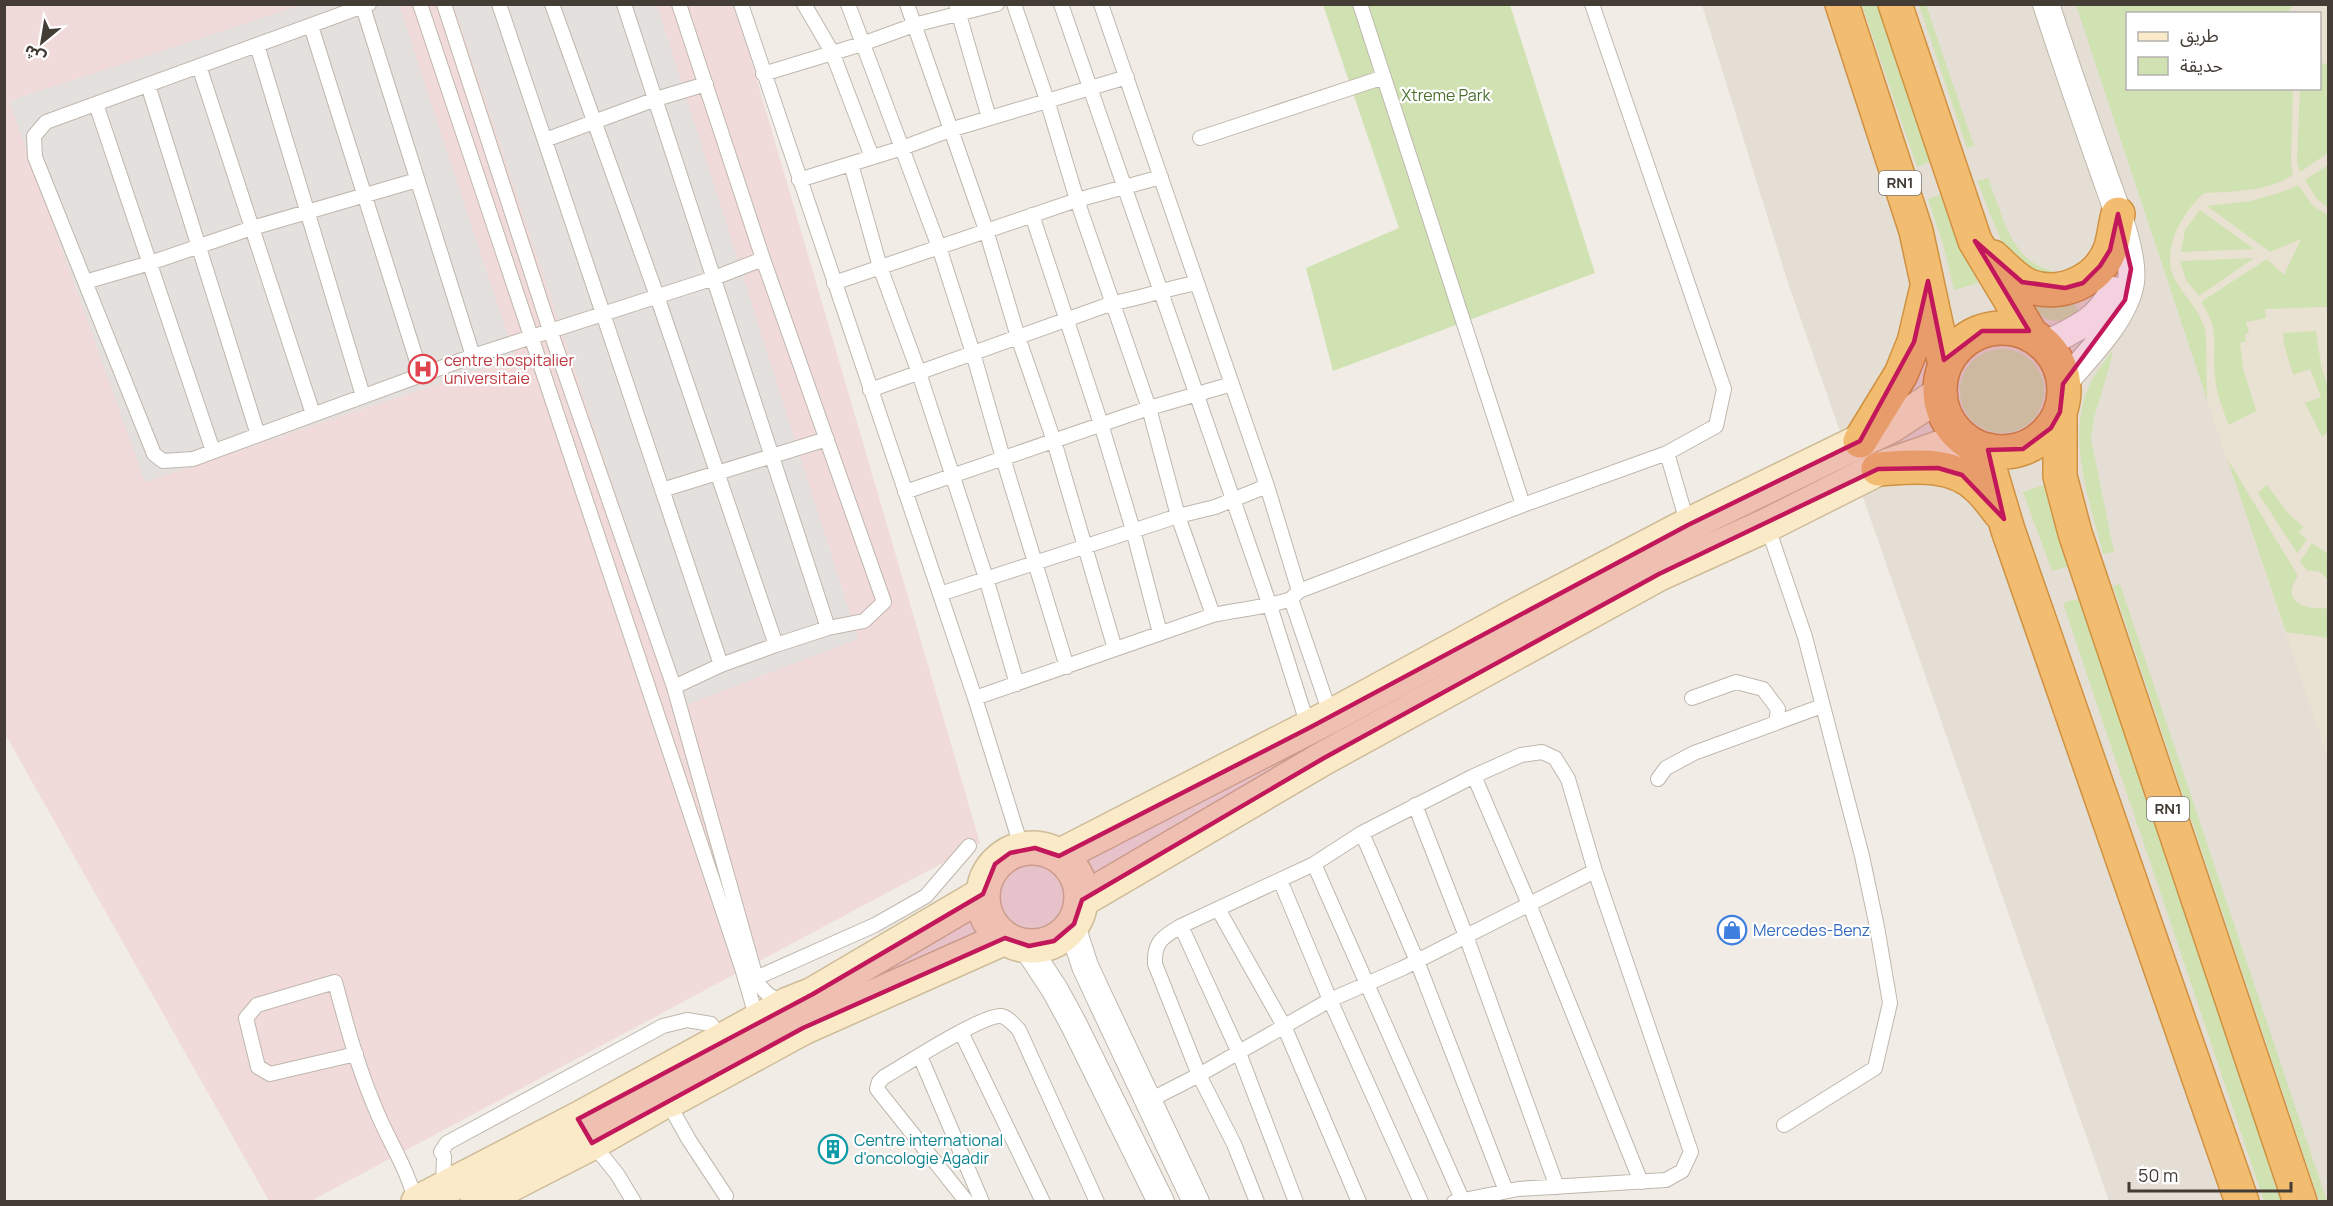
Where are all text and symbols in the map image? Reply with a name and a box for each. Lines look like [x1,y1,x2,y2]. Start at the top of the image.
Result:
north arrow [12,12,72,72]
legend [2126,12,2321,90]
text: طريق [2180,23,2219,47]
text: ش [19,40,49,70]
text: حديقة [2180,53,2223,77]
park label: Xtreme Park [1402,84,1491,106]
road number: RN1 [1879,171,1921,195]
place label: centre hospitalier universitaie [444,349,574,389]
hospital icon: centre hospitalier universitaie [407,353,439,385]
road number: RN1 [2147,797,2189,821]
shop icon: Mercedes-Benz [1716,914,1748,946]
place label: Mercedes-Benz [1753,919,1870,941]
place label: Centre international d'oncologie Agadir [854,1129,1003,1169]
building icon: Centre international d'oncologie Agadir [817,1133,849,1165]
scale bar [2129,1155,2291,1193]
text: 50 m [2138,1163,2178,1187]

